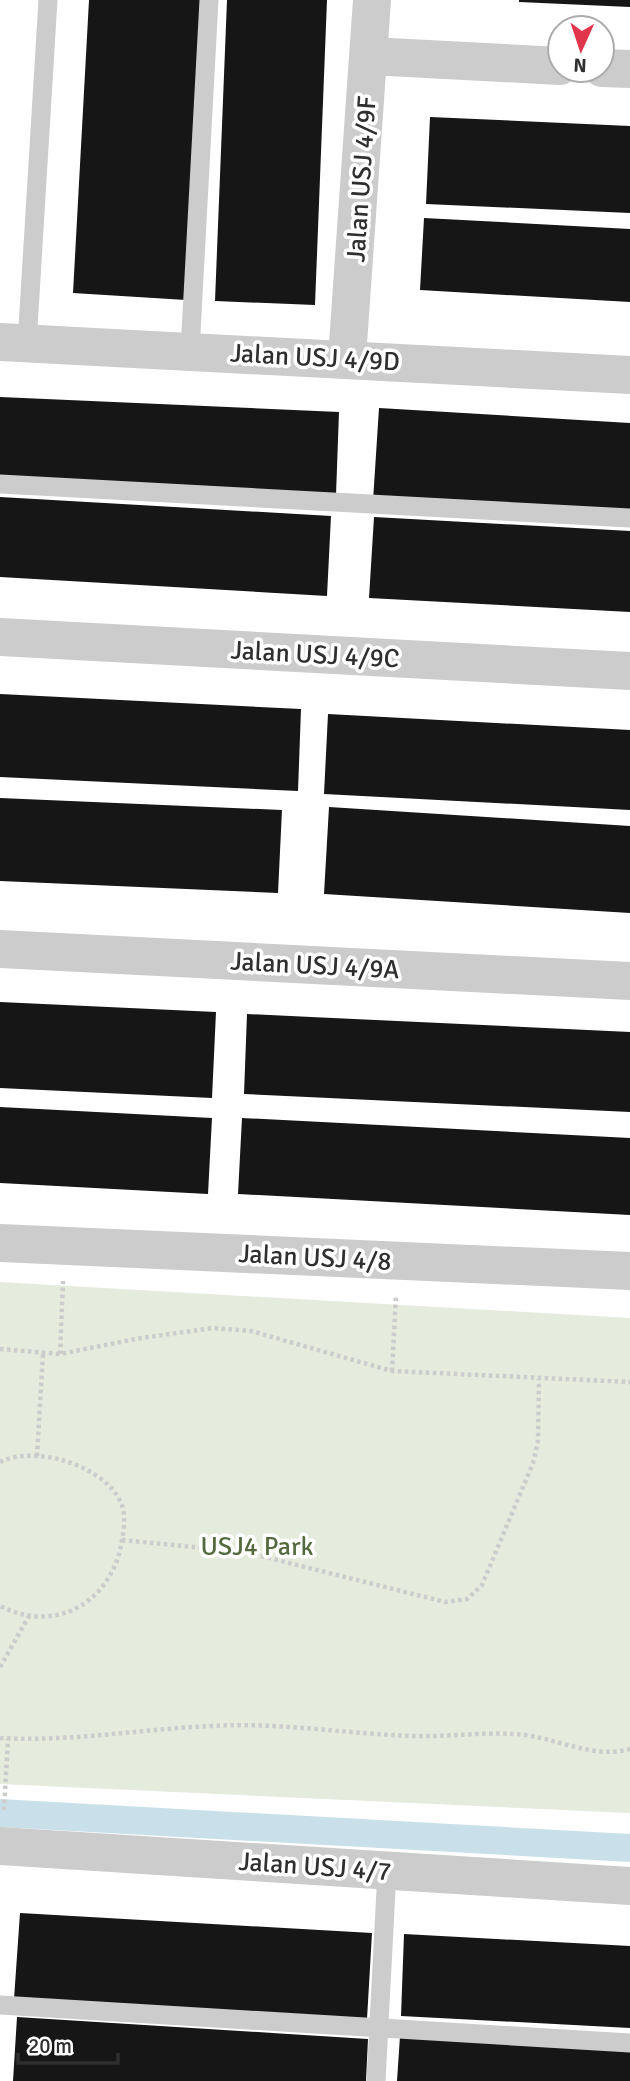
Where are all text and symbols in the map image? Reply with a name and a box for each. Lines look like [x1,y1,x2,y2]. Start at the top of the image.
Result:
north arrow [546,14,616,84]
text: N [573,53,587,77]
street label: Jalan USJ 4/9F [340,95,384,263]
street label: Jalan USJ 4/9D [229,338,401,378]
street label: Jalan USJ 4/9C [230,635,400,675]
street label: Jalan USJ 4/9A [230,946,400,986]
street label: Jalan USJ 4/8 [238,1238,392,1278]
park label: USJ4 Park [200,1531,314,1563]
street label: Jalan USJ 4/7 [237,1846,392,1888]
scale bar [18,2022,117,2066]
text: 20 m [28,2033,72,2059]

